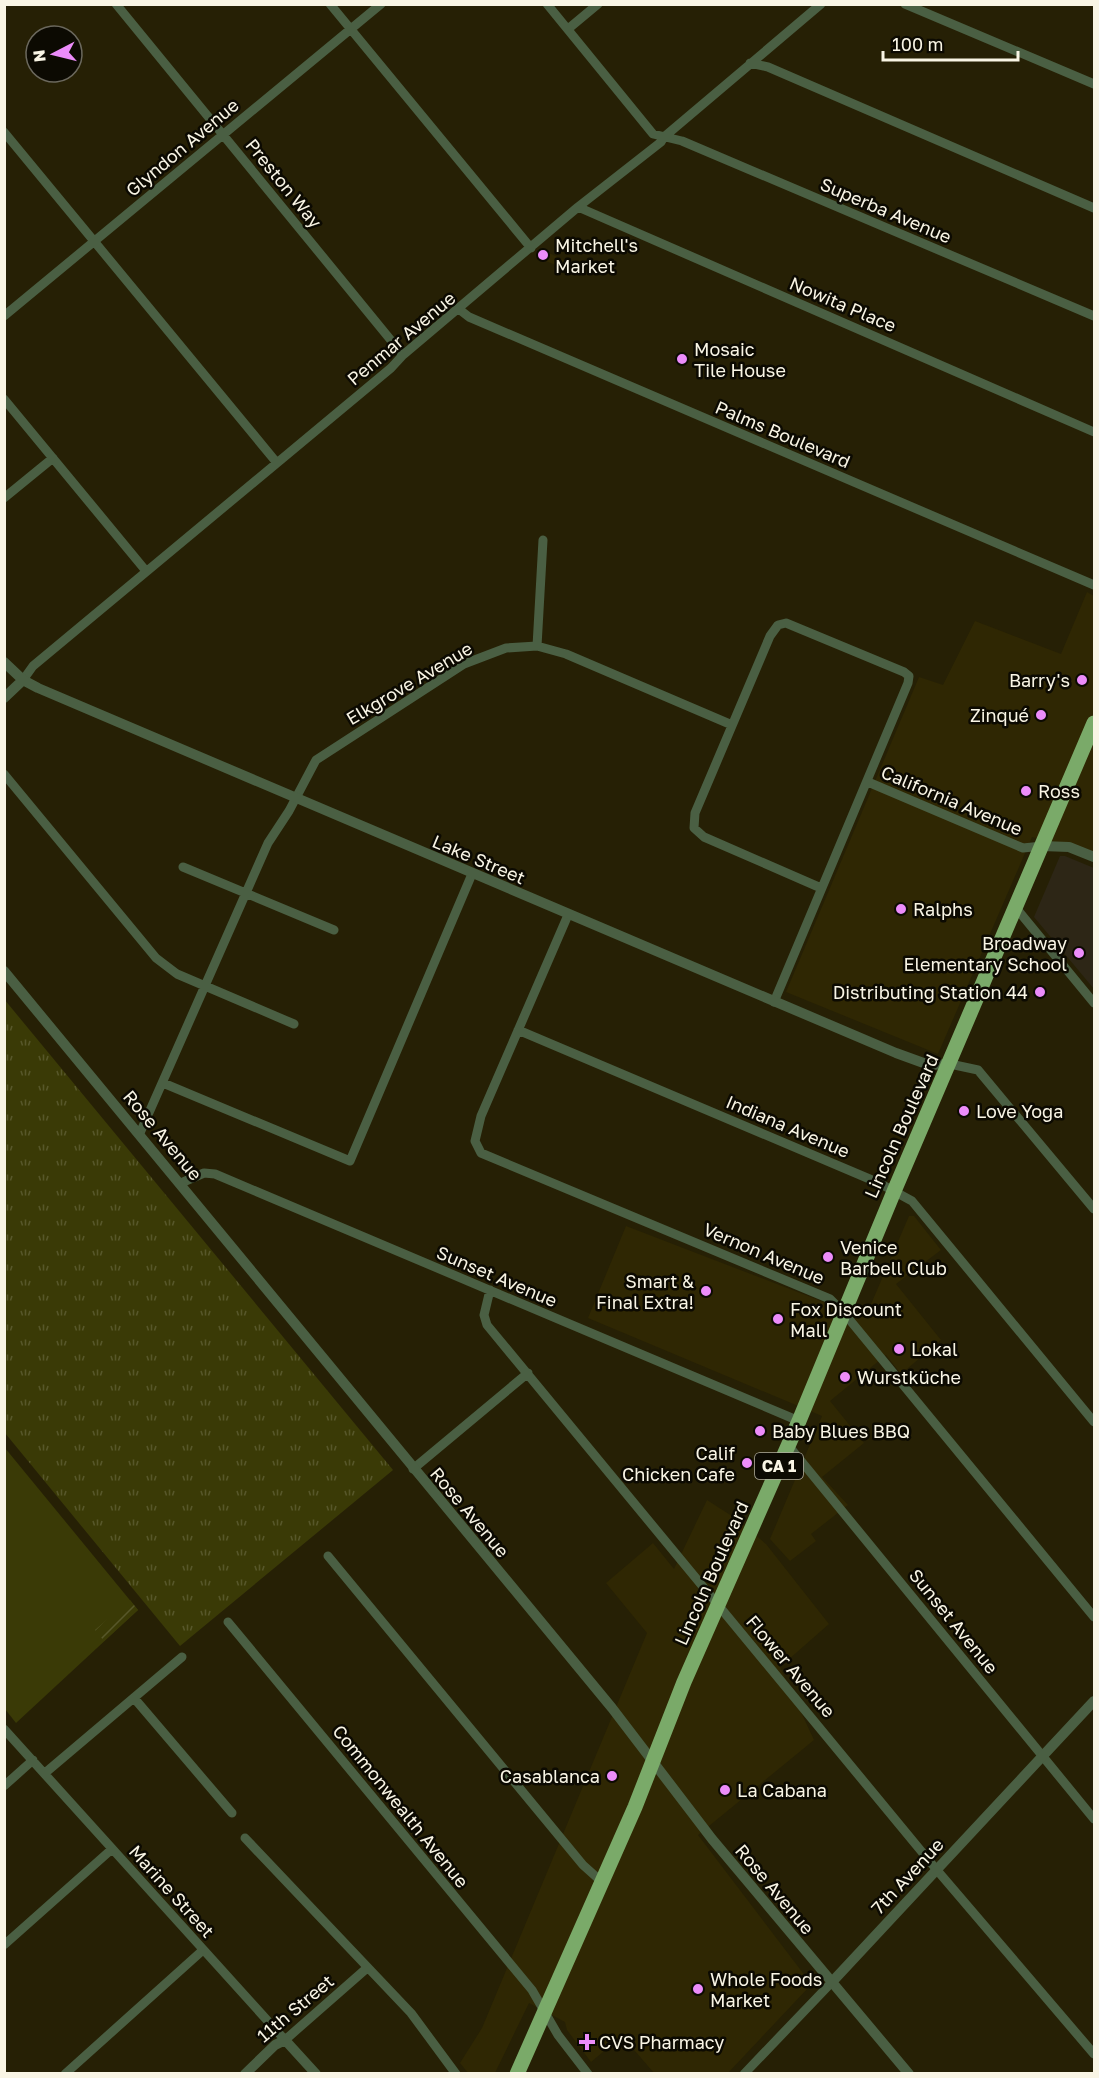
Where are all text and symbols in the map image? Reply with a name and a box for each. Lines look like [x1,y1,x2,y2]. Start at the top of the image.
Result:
north arrow [24,24,84,84]
scale bar [883,24,1018,62]
text: 100 m [892,33,943,55]
text: N [28,49,50,63]
street label: Glyndon Avenue [121,94,243,200]
street label: Preston Way [241,134,327,232]
street label: Superba Avenue [817,172,955,248]
place label: Mitchell's Market [555,234,638,277]
marker: Mitchell's Market [536,248,550,262]
street label: Nowita Place [786,272,900,336]
street label: Penmar Avenue [342,286,460,390]
place label: Mosaic Tile House [694,338,786,381]
marker: Mosaic Tile House [675,352,689,366]
street label: Palms Boulevard [712,396,854,472]
street label: Elkgrove Avenue [342,637,476,729]
place label: Barry's [1009,669,1070,691]
marker: Barry's [1075,673,1089,687]
place label: Zinqué [970,704,1029,726]
marker: Zinqué [1034,708,1048,722]
street label: California Avenue [878,760,1026,840]
place label: Ross [1038,780,1080,802]
marker: Ross [1019,784,1033,798]
street label: Lake Street [429,830,529,888]
place label: Ralphs [913,898,973,920]
marker: Ralphs [894,902,908,916]
place label: Broadway Elementary School [903,932,1067,975]
marker: Broadway Elementary School [1072,946,1086,960]
place label: Distributing Station 44 [833,981,1028,1003]
marker: Distributing Station 44 [1033,985,1047,999]
street label: Lincoln Boulevard [859,1051,943,1201]
street label: Rose Avenue [119,1085,207,1185]
street label: Indiana Avenue [723,1090,853,1162]
place label: Love Yoga [976,1100,1063,1122]
marker: Love Yoga [957,1104,971,1118]
street label: Vernon Avenue [700,1218,828,1288]
place label: Venice Barbell Club [840,1236,947,1279]
street label: Sunset Avenue [433,1241,561,1311]
marker: Venice Barbell Club [821,1250,835,1264]
place label: Smart & Final Extra! [596,1270,694,1313]
marker: Smart & Final Extra! [699,1284,713,1298]
place label: Fox Discount Mall [790,1298,902,1341]
marker: Fox Discount Mall [771,1312,785,1326]
place label: Lokal [911,1338,958,1360]
marker: Lokal [892,1342,906,1356]
place label: Wurstküche [857,1366,961,1388]
marker: Wurstküche [838,1370,852,1384]
place label: Baby Blues BBQ [772,1420,910,1442]
marker: Baby Blues BBQ [753,1424,767,1438]
place label: Calif Chicken Cafe [622,1442,735,1485]
road number: CA 1 [755,1453,803,1479]
marker: Calif Chicken Cafe [740,1456,754,1470]
street label: Rose Avenue [426,1462,514,1562]
street label: Lincoln Boulevard [669,1498,753,1648]
street label: Sunset Avenue [905,1564,1003,1678]
street label: Flower Avenue [742,1610,840,1722]
street label: Commonwealth Avenue [328,1720,474,1892]
place label: Casablanca [500,1765,600,1787]
marker: Casablanca [605,1769,619,1783]
place label: La Cabana [737,1779,827,1801]
marker: La Cabana [718,1783,732,1797]
street label: 7th Avenue [866,1833,948,1919]
street label: Rose Avenue [731,1839,819,1939]
street label: Marine Street [125,1840,219,1942]
place label: Whole Foods Market [710,1968,822,2011]
street label: 11th Street [252,1970,338,2046]
marker: Whole Foods Market [691,1982,705,1996]
place label: CVS Pharmacy [599,2031,724,2053]
marker: CVS Pharmacy [580,2035,594,2049]

